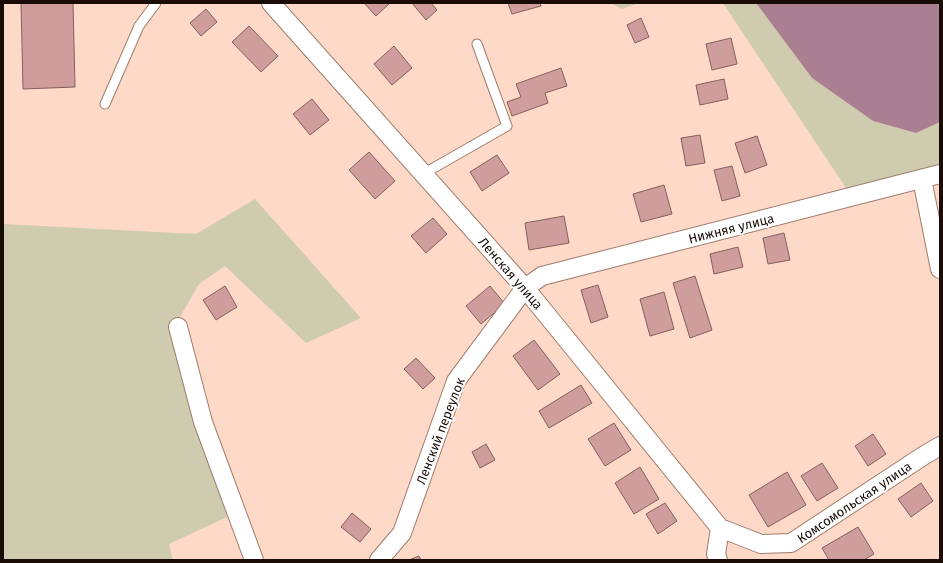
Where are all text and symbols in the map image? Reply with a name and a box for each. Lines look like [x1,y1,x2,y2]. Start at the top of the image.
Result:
street label: Нижняя улица [687,211,775,246]
street label: Ленская улица [475,234,546,312]
street label: Ленский переулок [413,376,468,487]
street label: Комсомольская улица [794,459,914,546]

